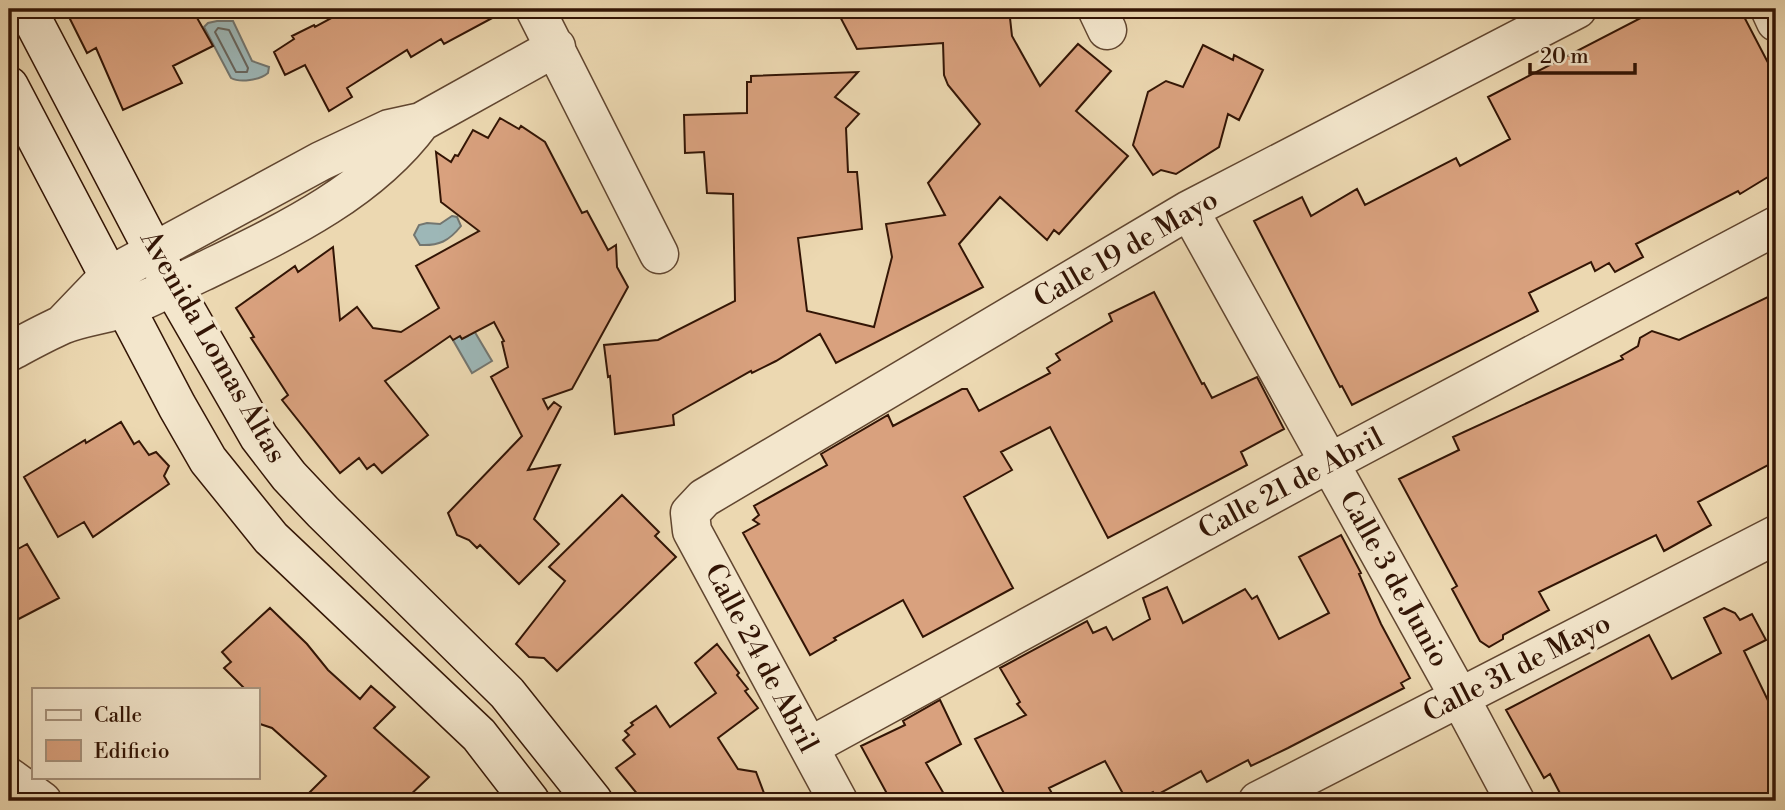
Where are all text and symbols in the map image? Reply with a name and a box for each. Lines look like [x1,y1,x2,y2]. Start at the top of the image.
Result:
scale bar [1530,32,1634,76]
text: 20 m [1540,44,1589,70]
street label: Calle 19 de Mayo [1028,182,1224,316]
street label: Avenida Lomas Altas [132,224,294,469]
street label: Calle 21 de Abril [1192,421,1390,547]
street label: Calle 3 de Junio [1331,485,1457,673]
street label: Calle 24 de Abril [696,557,826,759]
street label: Calle 31 de Mayo [1417,606,1617,730]
legend [32,688,259,778]
text: Calle [94,703,142,729]
text: Edificio [94,739,170,765]

